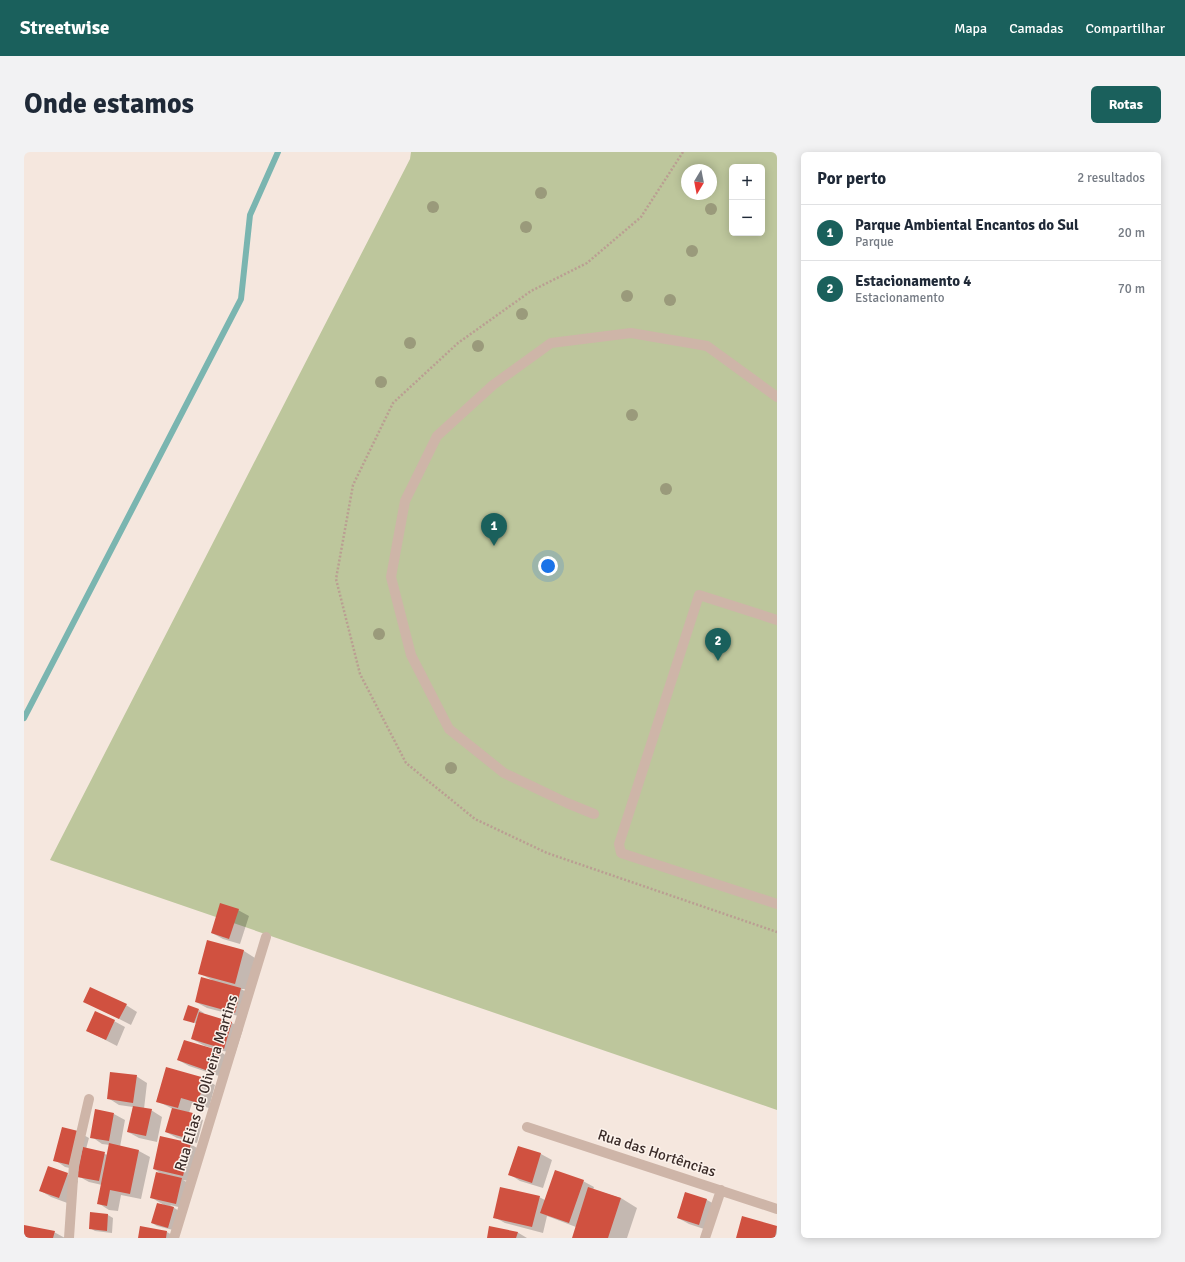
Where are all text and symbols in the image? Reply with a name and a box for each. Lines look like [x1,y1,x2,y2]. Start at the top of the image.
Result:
text: Streetwise [20,16,110,40]
text: Mapa [954,20,987,37]
text: Camadas [1009,20,1063,37]
text: Compartilhar [1085,20,1165,37]
button: Rotas [1091,86,1161,123]
text: Onde estamos [24,87,194,121]
north arrow [681,164,717,200]
map controls [729,164,765,236]
button: + [729,164,765,200]
text: Por perto [817,168,886,189]
text: 2 resultados [1077,170,1145,186]
button: − [729,200,765,236]
text: Parque Ambiental Encantos do Sul [855,216,1079,234]
text: 1 [826,225,834,241]
text: 20 m [1118,225,1145,241]
text: Parque [855,234,894,250]
text: Estacionamento 4 [855,272,971,290]
text: 2 [826,281,834,297]
text: 70 m [1118,281,1145,297]
text: Estacionamento [855,290,945,306]
pin: 1 [481,513,507,546]
your location [538,556,558,576]
pin: 2 [705,628,731,661]
street label: Rua Elias de Oliveira Martins [171,992,242,1173]
street label: Rua das Hortências [596,1125,719,1181]

